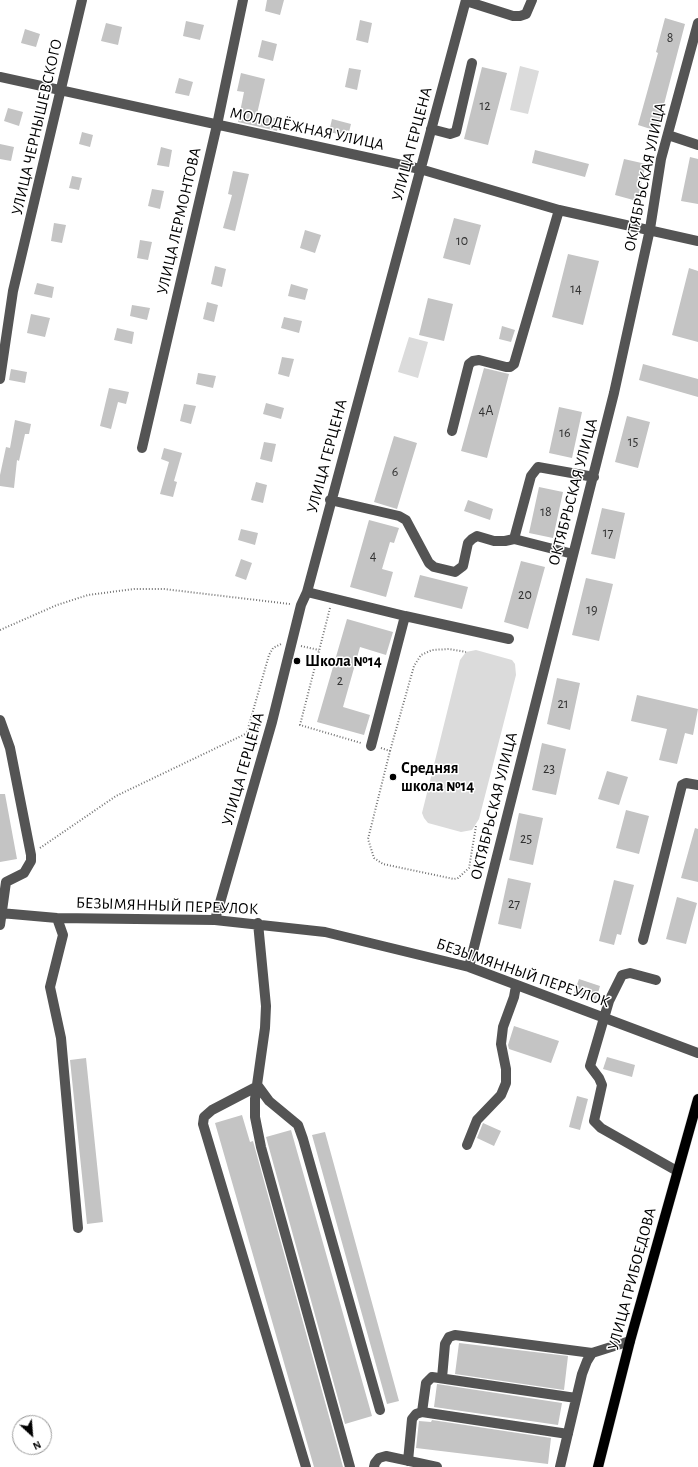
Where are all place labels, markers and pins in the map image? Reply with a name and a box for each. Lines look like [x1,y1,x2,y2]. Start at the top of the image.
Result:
place label: Школа №14 [305,651,382,671]
marker: Школа №14 [292,656,302,666]
place label: Средняя школа №14 [401,758,474,796]
marker: Средняя школа №14 [388,772,398,782]

